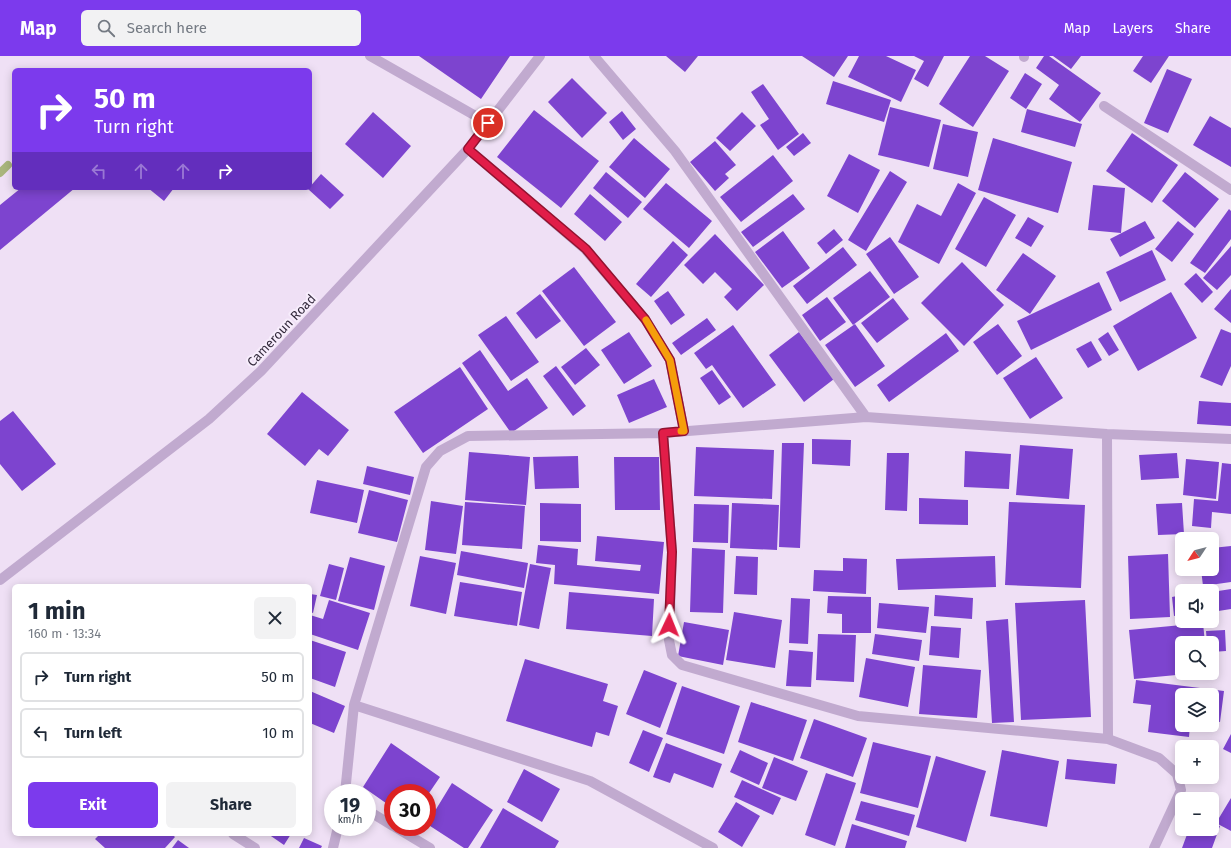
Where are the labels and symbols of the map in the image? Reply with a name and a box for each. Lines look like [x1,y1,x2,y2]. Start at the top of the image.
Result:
pin [471,106,505,140]
street label: Cameroun Road [244,291,319,370]
north arrow [1175,532,1219,576]
position arrow [648,604,690,646]
speed limit sign: 30 [384,784,436,836]

